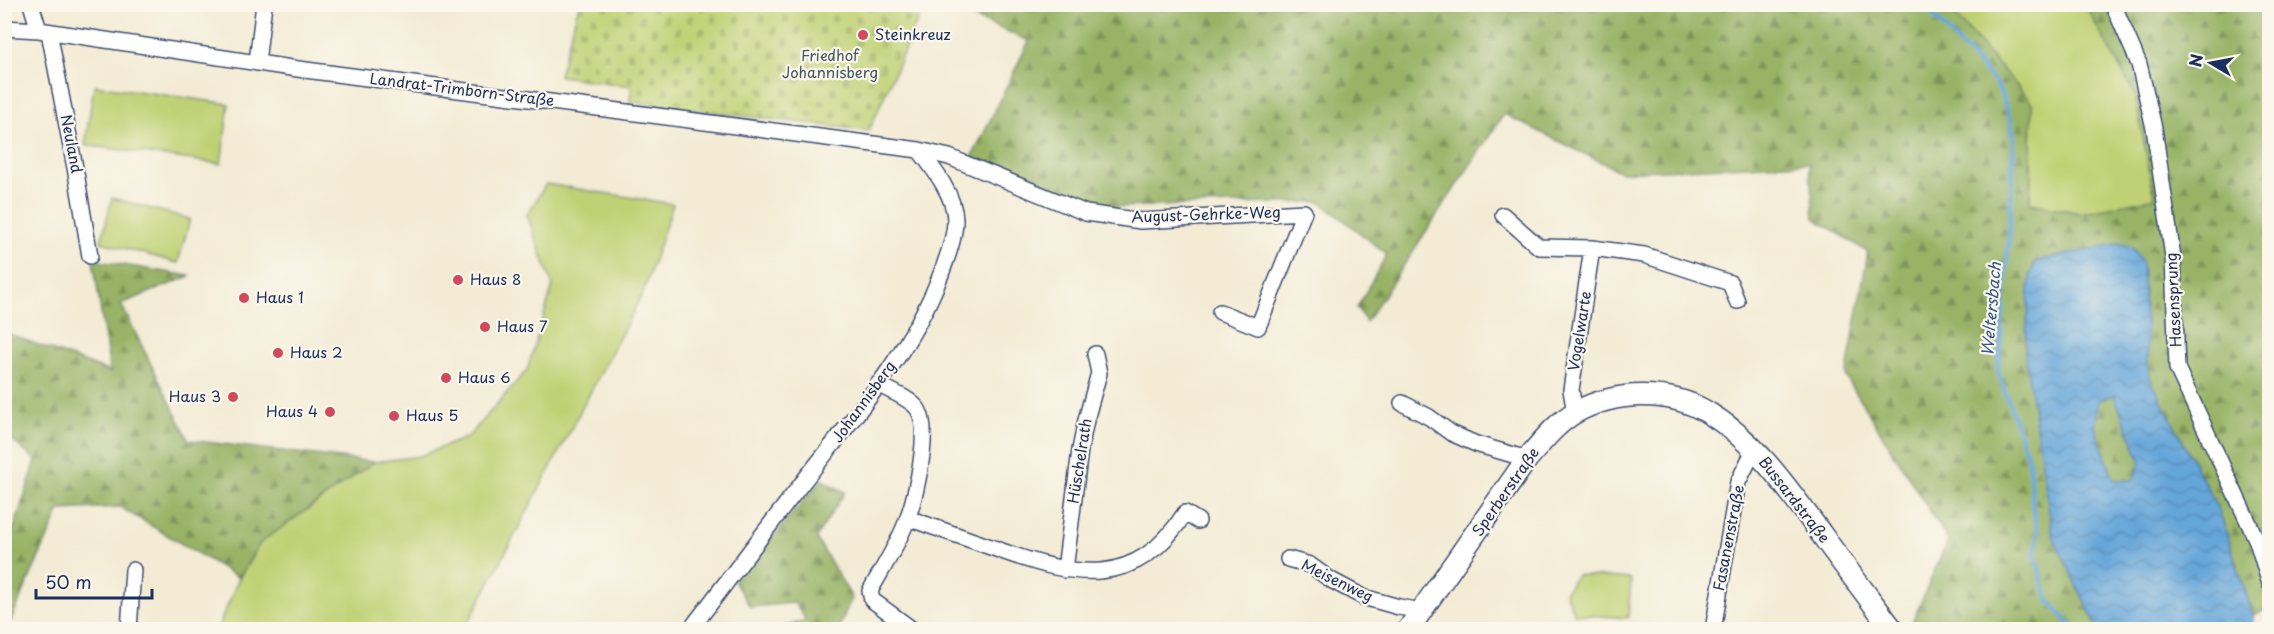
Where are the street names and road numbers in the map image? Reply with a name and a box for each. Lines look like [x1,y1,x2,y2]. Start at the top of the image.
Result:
street label: Landrat-Trimborn-Straße [369,66,556,111]
street label: Neuland [56,112,89,175]
street label: August-Gehrke-Weg [1131,199,1281,228]
street label: Hasensprung [2159,252,2186,348]
street label: Vogelwarte [1561,289,1596,372]
street label: Johannisberg [825,355,900,447]
street label: Hüschelrath [1060,417,1097,505]
street label: Sperberstraße [1466,442,1544,540]
street label: Bussardstraße [1754,451,1836,547]
street label: Fasanenstraße [1706,483,1749,593]
street label: Meisenweg [1298,552,1378,607]

